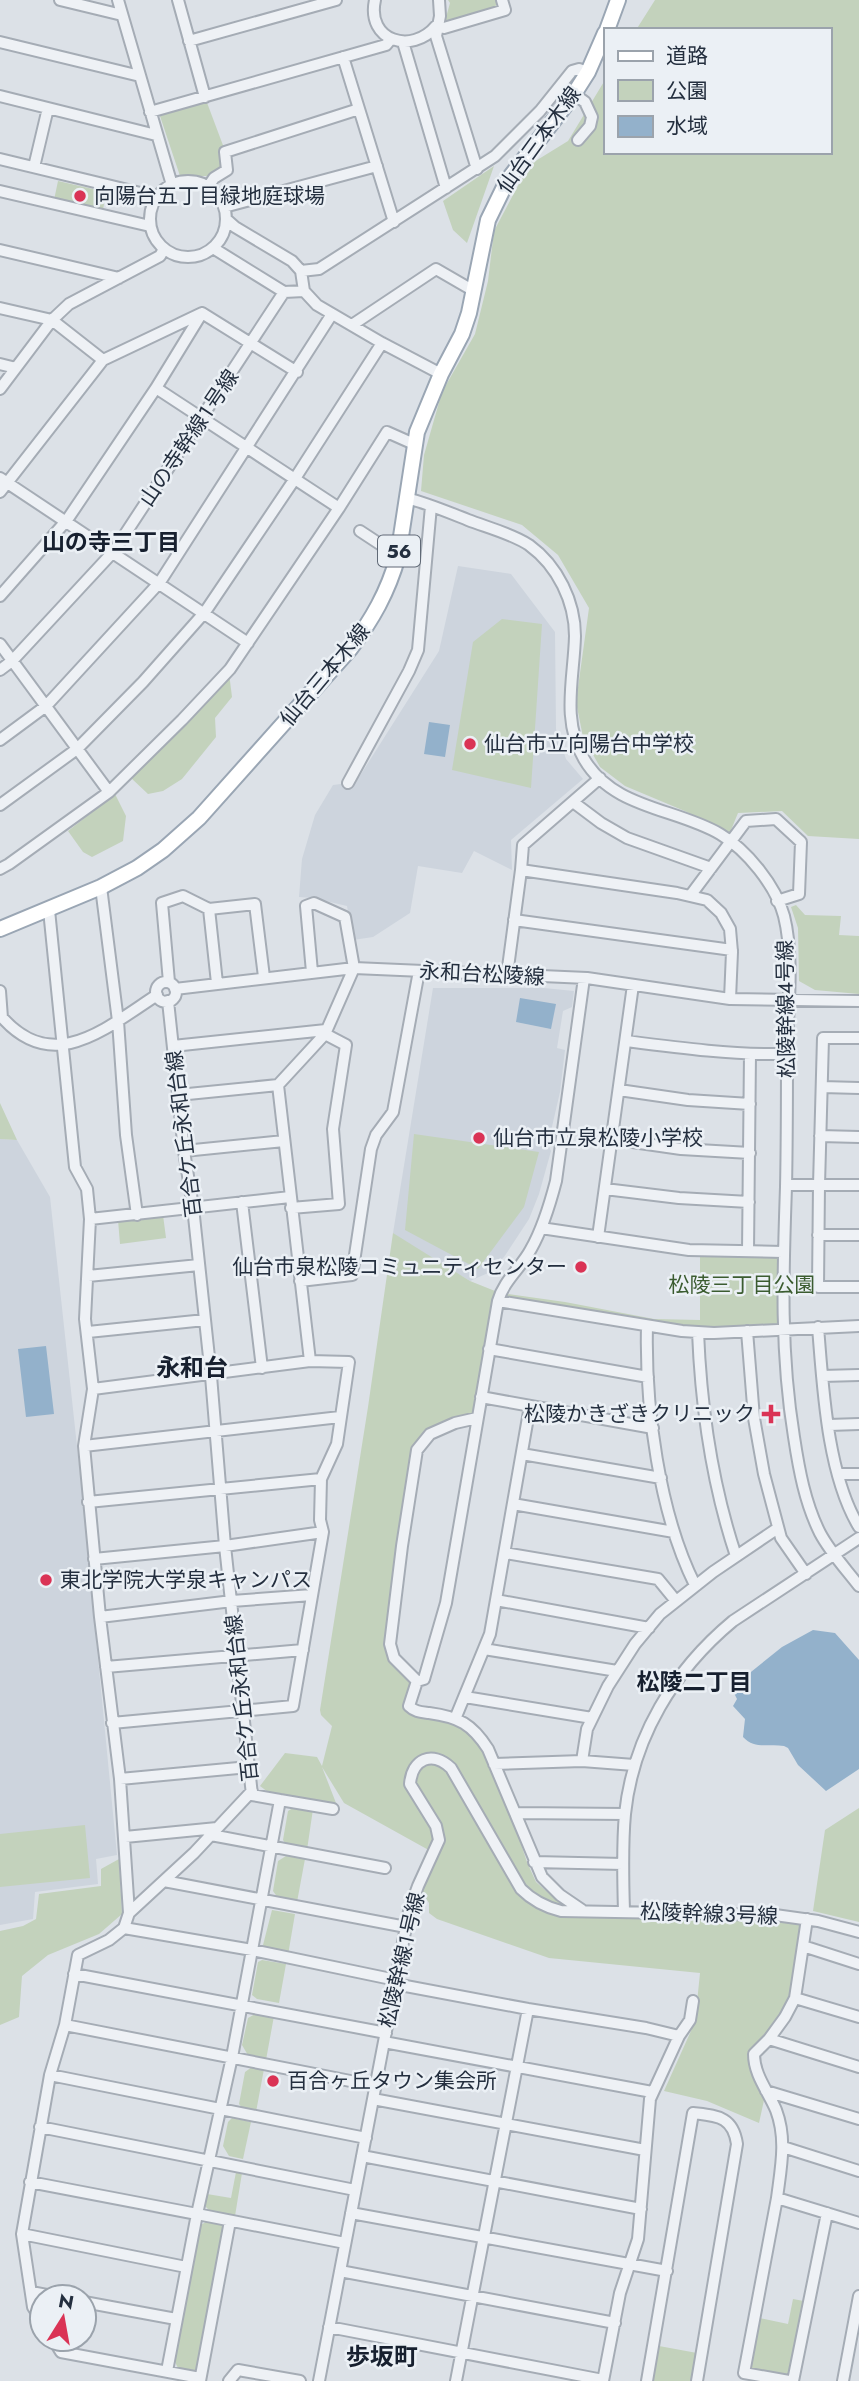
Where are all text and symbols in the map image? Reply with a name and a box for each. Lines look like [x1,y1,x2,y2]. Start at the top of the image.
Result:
legend [604,28,831,154]
text: 道路 [666,41,708,71]
text: 公園 [666,76,708,106]
street label: 仙台三本木線 [490,80,588,200]
text: 水域 [666,111,708,141]
place label: 向陽台五丁目緑地庭球場 [94,181,325,211]
marker: 向陽台五丁目緑地庭球場 [72,188,88,204]
street label: 山の寺幹線１号線 [132,364,246,512]
district label: 山の寺三丁目 [42,525,180,559]
road number: 56 [378,536,420,566]
street label: 仙台三本木線 [273,617,377,733]
place label: 仙台市立向陽台中学校 [484,729,694,759]
marker: 仙台市立向陽台中学校 [462,736,478,752]
street label: 松陵幹線４号線 [770,940,802,1078]
street label: 永和台松陵線 [418,956,546,992]
street label: 百合ケ丘永和台線 [159,1049,209,1219]
place label: 仙台市立泉松陵小学校 [493,1123,703,1153]
marker: 仙台市立泉松陵小学校 [471,1130,487,1146]
place label: 仙台市泉松陵コミュニティセンター [232,1252,567,1282]
marker: 仙台市泉松陵コミュニティセンター [573,1259,589,1275]
park label: 松陵三丁目公園 [669,1270,816,1300]
district label: 永和台 [156,1350,228,1385]
place label: 松陵かきざきクリニック [524,1399,755,1429]
marker: 松陵かきざきクリニック [761,1404,781,1424]
place label: 東北学院大学泉キャンパス [60,1565,312,1595]
marker: 東北学院大学泉キャンパス [38,1572,54,1588]
street label: 百合ケ丘永和台線 [218,1613,266,1783]
district label: 松陵二丁目 [637,1665,752,1699]
street label: 松陵幹線１号線 [372,1889,432,2031]
street label: 松陵幹線３号線 [639,1897,779,1931]
place label: 百合ヶ丘タウン集会所 [287,2066,497,2096]
marker: 百合ヶ丘タウン集会所 [265,2073,281,2089]
north arrow [28,2283,98,2353]
text: N [56,2287,76,2316]
district label: 歩坂町 [346,2339,418,2374]

